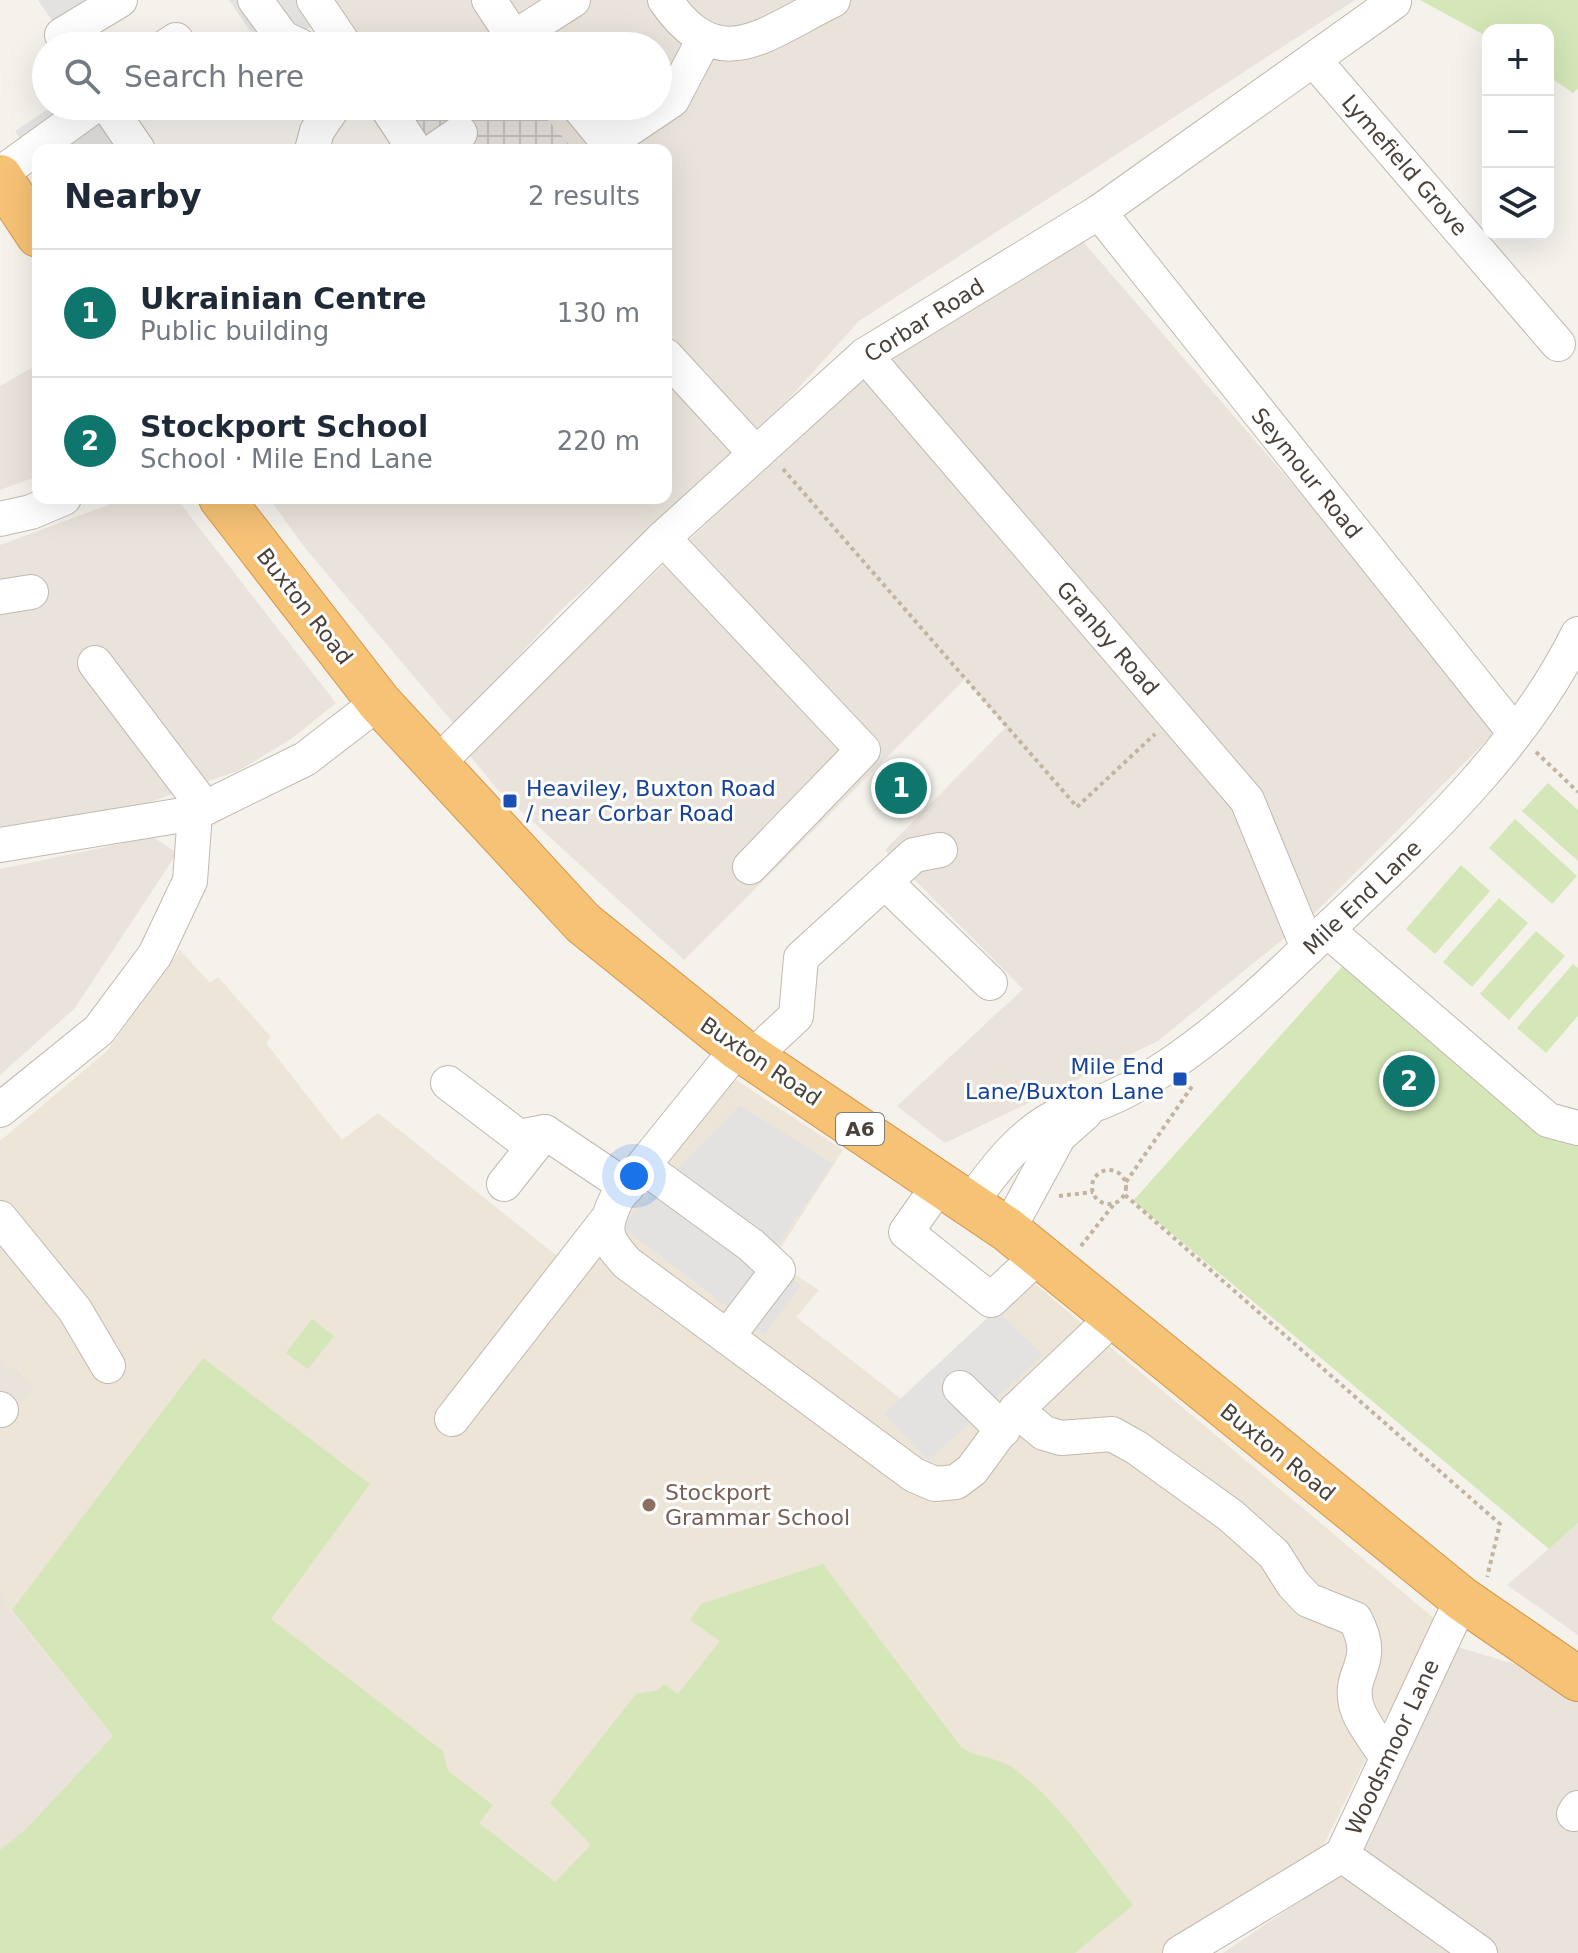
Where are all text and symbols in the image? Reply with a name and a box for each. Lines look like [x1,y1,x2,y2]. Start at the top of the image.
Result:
map controls [1482,24,1554,240]
button: + [1482,24,1554,96]
search box [32,32,672,120]
icon: search [60,54,104,98]
text: Search here [124,59,304,94]
street label: Lymefield Grove [1337,90,1473,241]
button: − [1482,96,1554,168]
button: layers [1482,168,1554,240]
text: Nearby [64,176,202,216]
text: 2 results [528,181,640,211]
street label: Corbar Road [860,274,989,367]
text: Ukrainian Centre [140,281,427,316]
text: 1 [81,298,99,328]
text: 130 m [557,298,640,328]
text: Public building [140,316,329,346]
street label: Seymour Road [1246,403,1367,544]
text: Stockport School [140,409,428,444]
text: 2 [81,426,99,456]
text: 220 m [557,426,640,456]
text: School · Mile End Lane [140,444,433,474]
street label: Buxton Road [252,543,358,669]
street label: Granby Road [1051,576,1164,700]
pin: 1 [875,758,927,818]
place label: Heaviley, Buxton Road / near Corbar Road [526,776,776,826]
marker: Heaviley, Buxton Road / near Corbar Road [501,792,519,810]
street label: Mile End Lane [1298,835,1426,960]
street label: Buxton Road [696,1012,826,1111]
pin: 2 [1383,1051,1435,1111]
place label: Mile End Lane/Buxton Lane [965,1054,1164,1104]
marker: Mile End Lane/Buxton Lane [1171,1070,1189,1088]
road number: A6 [836,1113,884,1145]
your location [614,1156,654,1196]
street label: Buxton Road [1215,1399,1340,1506]
place label: Stockport Grammar School [665,1480,850,1530]
marker: Stockport Grammar School [640,1496,658,1514]
street label: Woodsmoor Lane [1341,1656,1444,1839]

